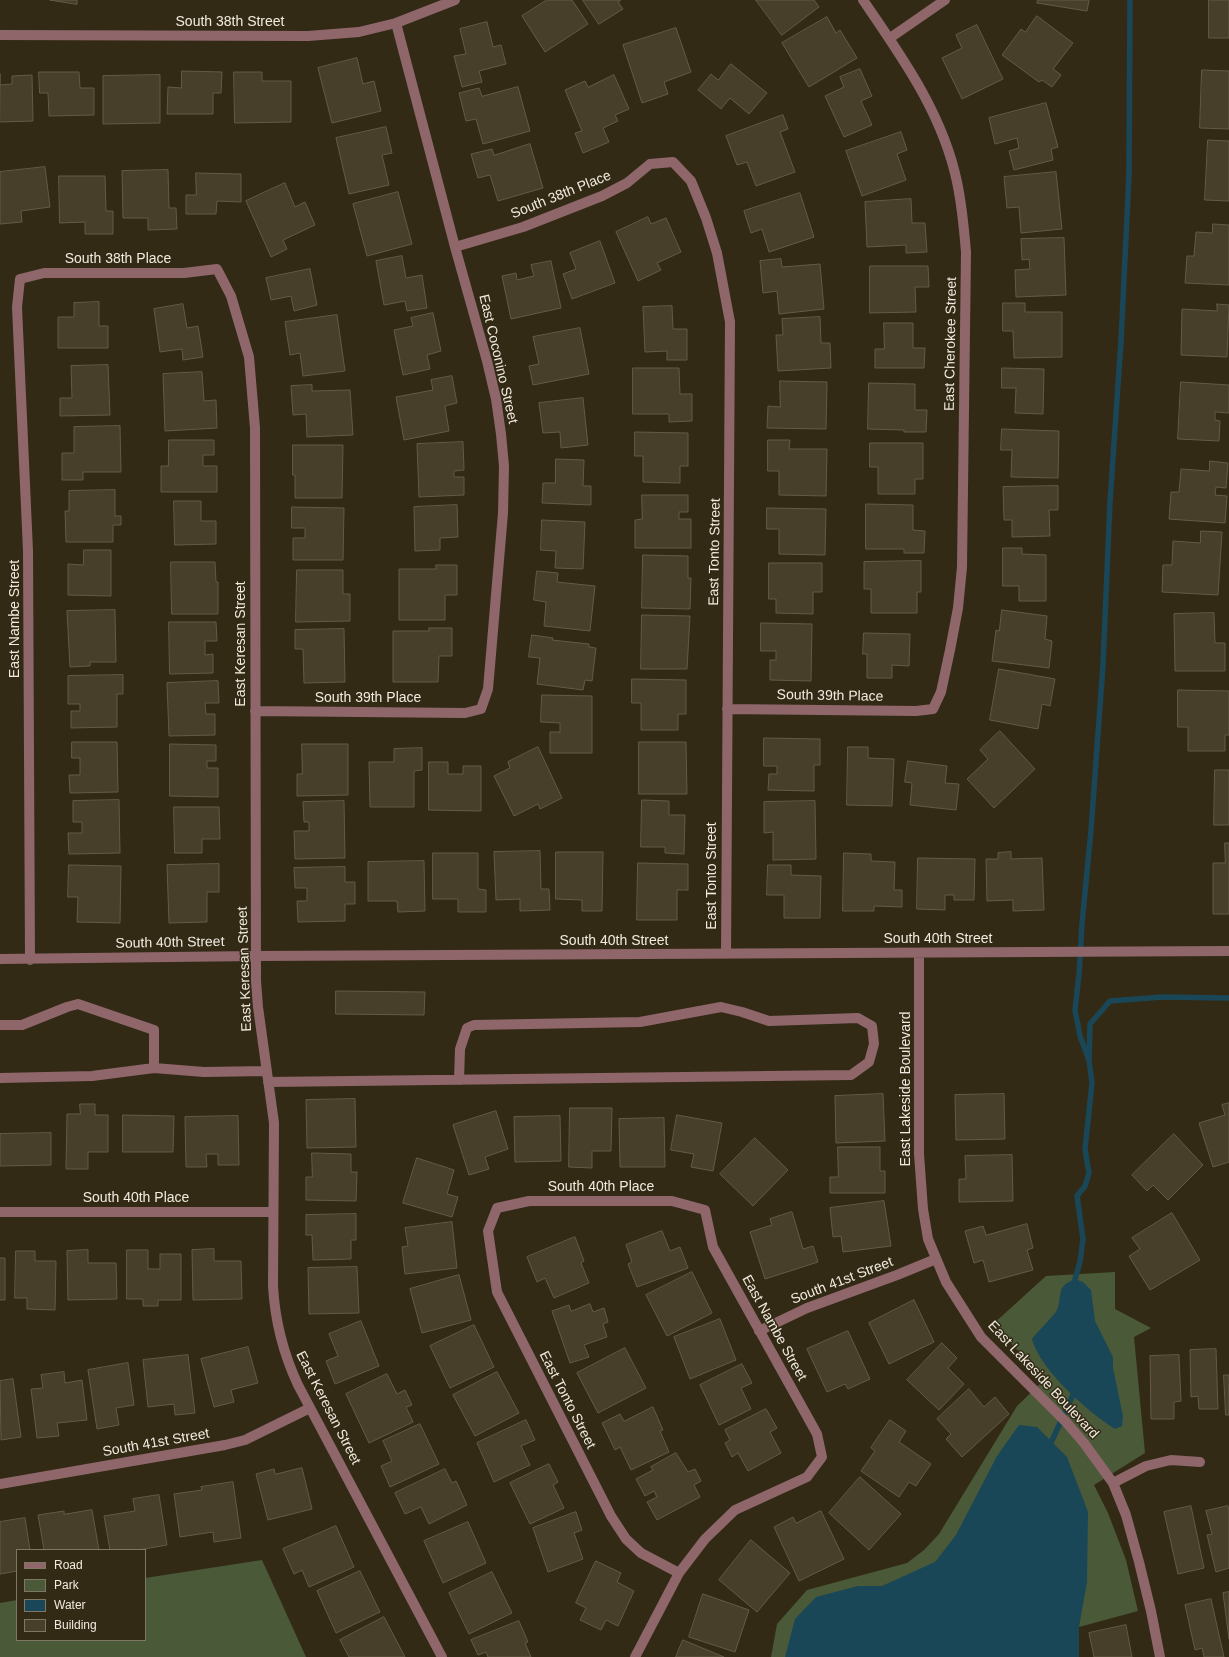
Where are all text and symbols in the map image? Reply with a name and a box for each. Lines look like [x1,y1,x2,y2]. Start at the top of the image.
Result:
street label: South 38th Street [176,14,284,30]
street label: South 38th Place [508,167,614,223]
street label: South 38th Place [65,251,171,267]
street label: East Cherokee Street [941,277,961,411]
street label: East Coconino Street [475,293,521,425]
street label: East Tonto Street [706,498,724,606]
street label: East Nambe Street [7,560,23,678]
street label: East Keresan Street [233,581,249,707]
street label: South 39th Place [777,687,883,705]
street label: South 39th Place [315,690,421,706]
street label: East Tonto Street [704,822,720,930]
street label: East Keresan Street [234,906,256,1032]
street label: South 40th Street [884,931,992,947]
street label: South 40th Street [560,933,668,949]
street label: South 40th Street [115,934,225,952]
street label: East Lakeside Boulevard [898,1012,914,1166]
street label: South 40th Place [548,1179,654,1195]
street label: South 40th Place [83,1190,189,1206]
street label: South 41st Street [788,1254,896,1308]
street label: East Nambe Street [738,1272,810,1384]
street label: East Lakeside Boulevard [984,1318,1102,1442]
street label: East Keresan Street [292,1348,364,1468]
street label: East Tonto Street [535,1348,599,1452]
street label: South 41st Street [101,1425,211,1461]
legend [16,1549,146,1641]
text: Road [54,1558,83,1572]
text: Park [54,1578,79,1592]
text: Water [54,1598,86,1612]
text: Building [54,1618,97,1632]

